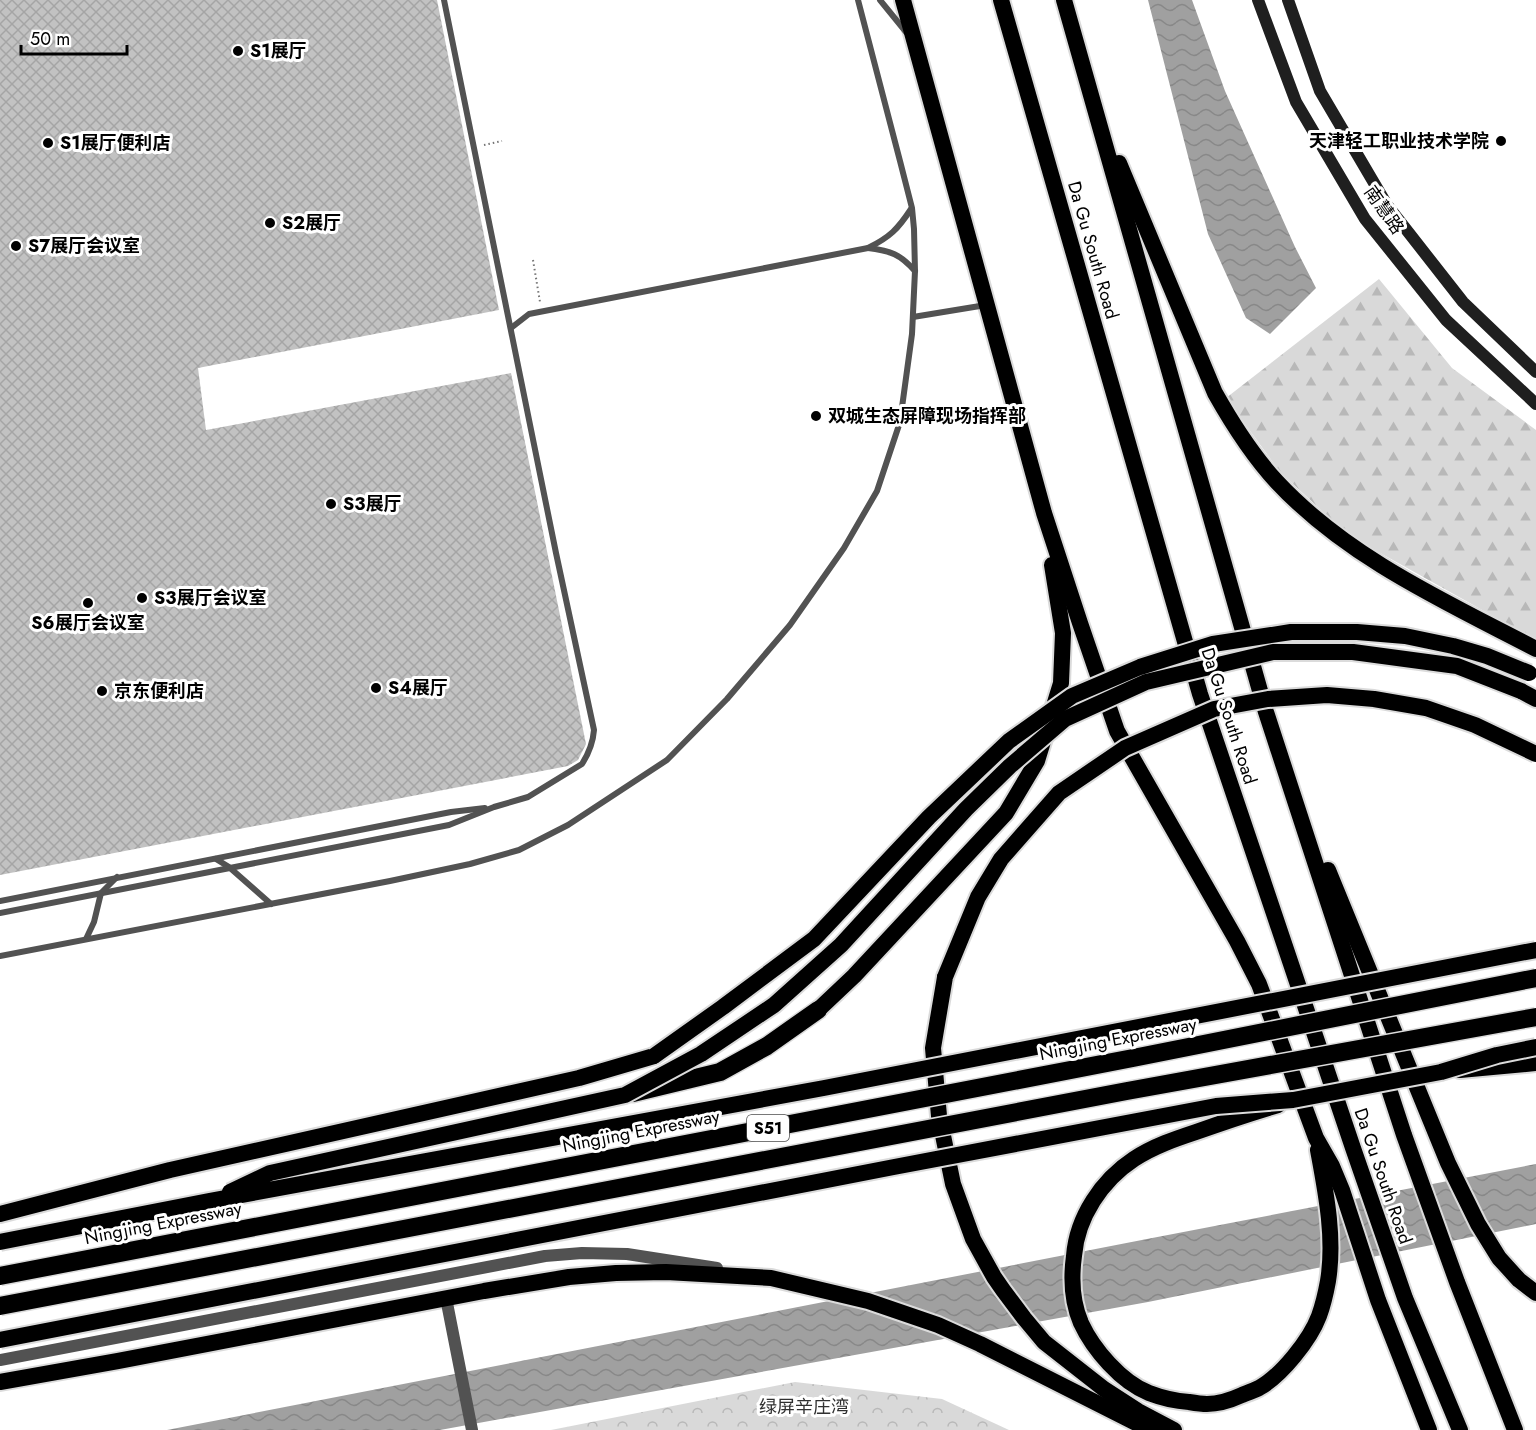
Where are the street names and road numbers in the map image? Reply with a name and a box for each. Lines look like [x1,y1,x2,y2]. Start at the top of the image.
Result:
street label: Da Gu South Road [1061,178,1125,322]
street label: 南慧路 [1358,180,1410,240]
street label: Da Gu South Road [1195,644,1263,788]
street label: Ningjing Expressway [1037,1011,1199,1067]
street label: Ningjing Expressway [560,1103,722,1159]
street label: Da Gu South Road [1348,1105,1418,1247]
road number: S51 [747,1115,789,1141]
street label: Ningjing Expressway [82,1195,244,1251]

